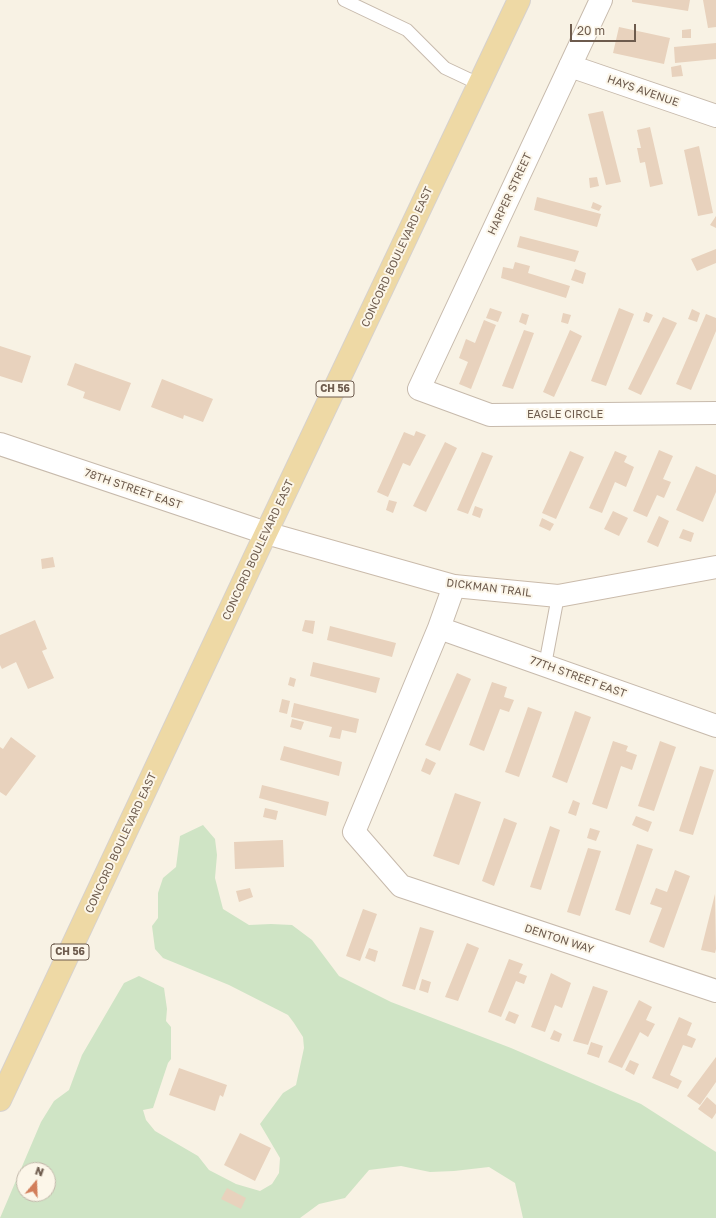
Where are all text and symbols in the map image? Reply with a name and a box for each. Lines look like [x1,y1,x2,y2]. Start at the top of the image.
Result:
scale bar [572,16,638,42]
text: 20 m [577,23,605,38]
street label: HAYS AVENUE [605,73,681,109]
street label: HARPER STREET [485,151,535,237]
street label: CONCORD BOULEVARD EAST [359,185,435,329]
road number: CH 56 [316,381,354,397]
street label: EAGLE CIRCLE [527,408,603,422]
street label: 78TH STREET EAST [82,466,184,512]
street label: CONCORD BOULEVARD EAST [220,478,296,622]
street label: DICKMAN TRAIL [446,576,532,600]
street label: 77TH STREET EAST [528,653,628,701]
street label: CONCORD BOULEVARD EAST [83,771,159,915]
street label: DENTON WAY [523,922,595,956]
road number: CH 56 [51,944,89,960]
north arrow [16,1162,56,1202]
text: N [34,1164,46,1179]

